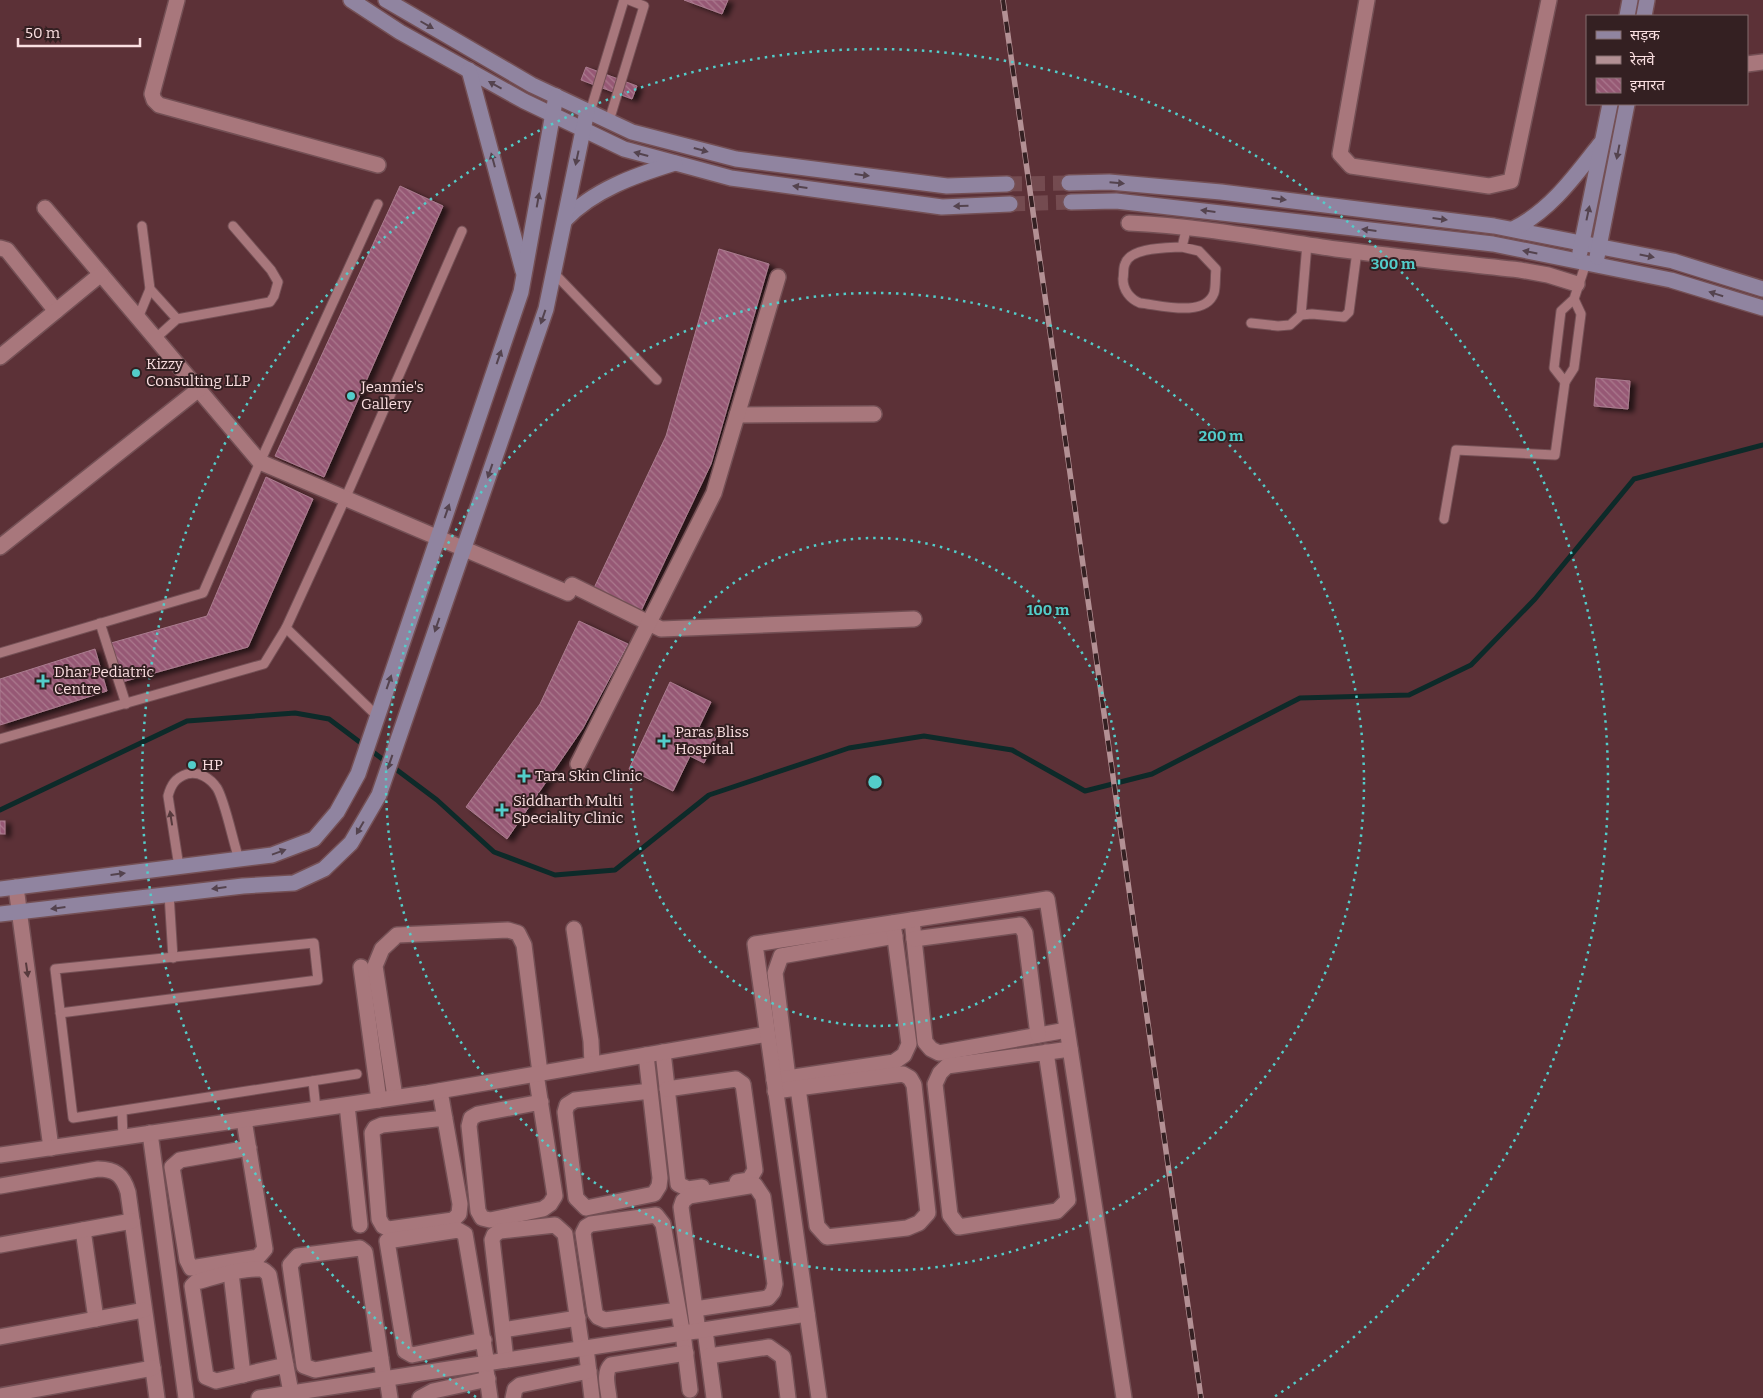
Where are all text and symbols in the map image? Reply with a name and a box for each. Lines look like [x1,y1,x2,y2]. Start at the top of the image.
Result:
scale bar [18,15,140,47]
legend [1586,15,1748,105]
one-way arrow [421,21,434,30]
text: 50 m [25,24,61,42]
text: सड़क [1630,26,1660,44]
text: रेलवे [1629,51,1655,69]
text: इमारत [1630,76,1665,94]
one-way arrow [488,80,501,89]
one-way arrow [1613,144,1621,160]
one-way arrow [694,146,709,154]
one-way arrow [634,149,649,157]
one-way arrow [573,151,581,166]
one-way arrow [489,153,497,168]
one-way arrow [854,171,870,179]
one-way arrow [1110,179,1126,187]
one-way arrow [792,183,808,191]
one-way arrow [534,191,542,207]
one-way arrow [1271,195,1287,203]
one-way arrow [953,202,969,210]
one-way arrow [1584,206,1592,221]
one-way arrow [1200,207,1216,215]
one-way arrow [1433,215,1449,223]
one-way arrow [1361,226,1377,234]
one-way arrow [1522,247,1538,255]
one-way arrow [1640,252,1655,260]
text: 300 m [1371,255,1416,273]
one-way arrow [1709,289,1724,297]
one-way arrow [539,310,547,325]
one-way arrow [495,349,503,364]
place label: Kizzy Consulting LLP [146,355,251,390]
marker: Kizzy Consulting LLP [130,367,142,379]
place label: Jeannie's Gallery [360,378,424,413]
marker: Jeannie's Gallery [345,390,357,402]
text: 200 m [1199,427,1244,445]
one-way arrow [486,464,494,479]
one-way arrow [443,503,451,518]
text: 100 m [1027,601,1070,619]
one-way arrow [433,617,440,632]
place label: Dhar Pediatric Centre [54,663,154,698]
marker: Dhar Pediatric Centre [36,674,50,688]
one-way arrow [386,674,393,689]
place label: Paras Bliss Hospital [675,723,749,758]
marker: Paras Bliss Hospital [657,734,671,748]
one-way arrow [386,755,394,770]
place label: HP [202,756,223,774]
marker: HP [186,759,198,771]
place label: Tara Skin Clinic [535,767,643,785]
marker: Tara Skin Clinic [517,769,531,783]
centre of rings [866,773,884,791]
place label: Siddharth Multi Speciality Clinic [513,792,624,827]
marker: Siddharth Multi Speciality Clinic [495,803,509,817]
one-way arrow [167,810,175,826]
one-way arrow [355,822,364,835]
one-way arrow [271,848,286,855]
one-way arrow [110,870,126,878]
one-way arrow [211,884,227,892]
one-way arrow [50,904,66,912]
one-way arrow [23,962,31,978]

